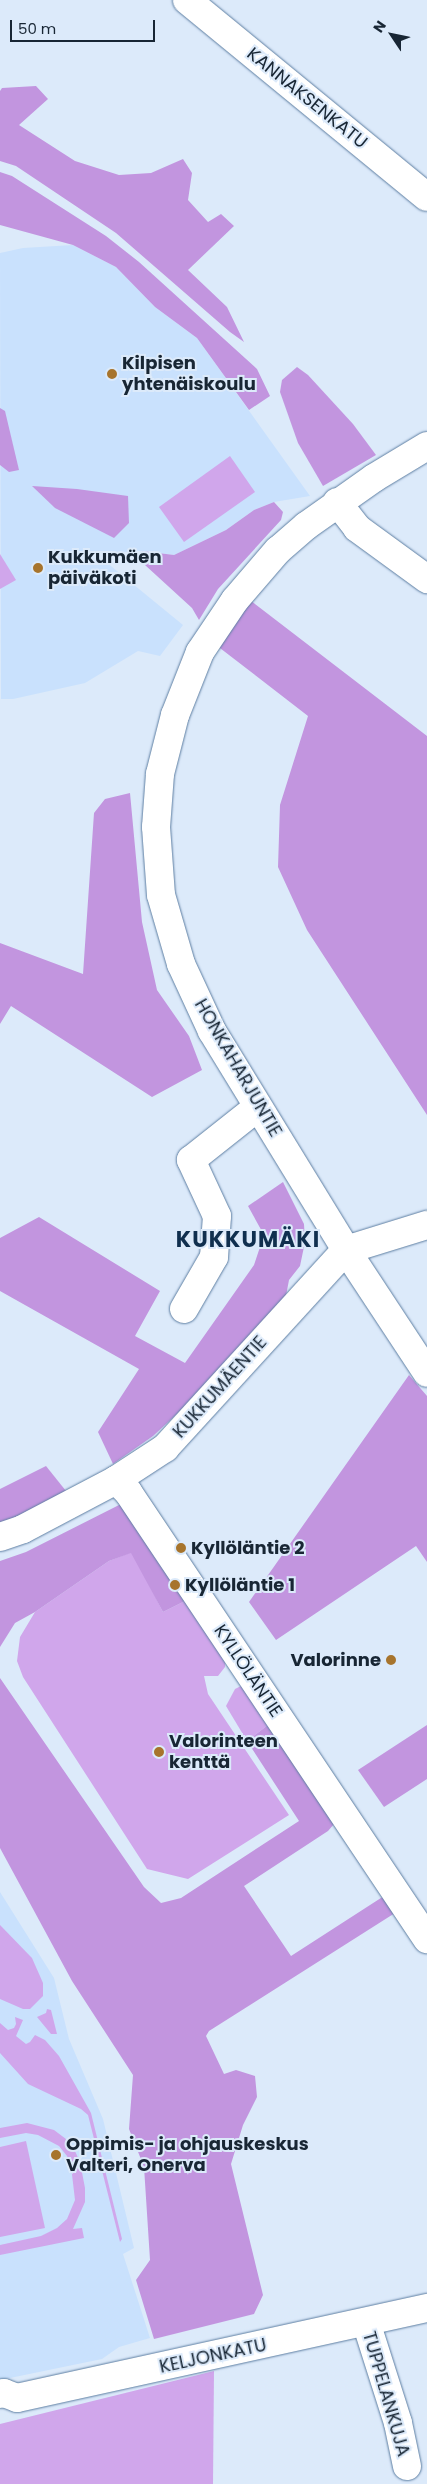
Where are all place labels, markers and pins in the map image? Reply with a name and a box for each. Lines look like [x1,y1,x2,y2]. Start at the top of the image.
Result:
place label: Kilpisen yhtenäiskoulu [122,353,256,396]
marker: Kilpisen yhtenäiskoulu [106,368,118,380]
place label: Kukkumäen päiväkoti [48,547,162,590]
marker: Kukkumäen päiväkoti [32,562,44,574]
place label: Kyllöläntie 2 [191,1537,304,1559]
marker: Kyllöläntie 2 [175,1542,187,1554]
place label: Kyllöläntie 1 [185,1574,295,1596]
marker: Kyllöläntie 1 [169,1579,181,1591]
place label: Valorinne [290,1649,381,1671]
marker: Valorinne [385,1654,397,1666]
place label: Valorinteen kenttä [169,1731,278,1774]
marker: Valorinteen kenttä [153,1746,165,1758]
place label: Oppimis- ja ohjauskeskus Valteri, Onerva [66,2134,309,2176]
marker: Oppimis- ja ohjauskeskus Valteri, Onerva [50,2149,62,2161]

